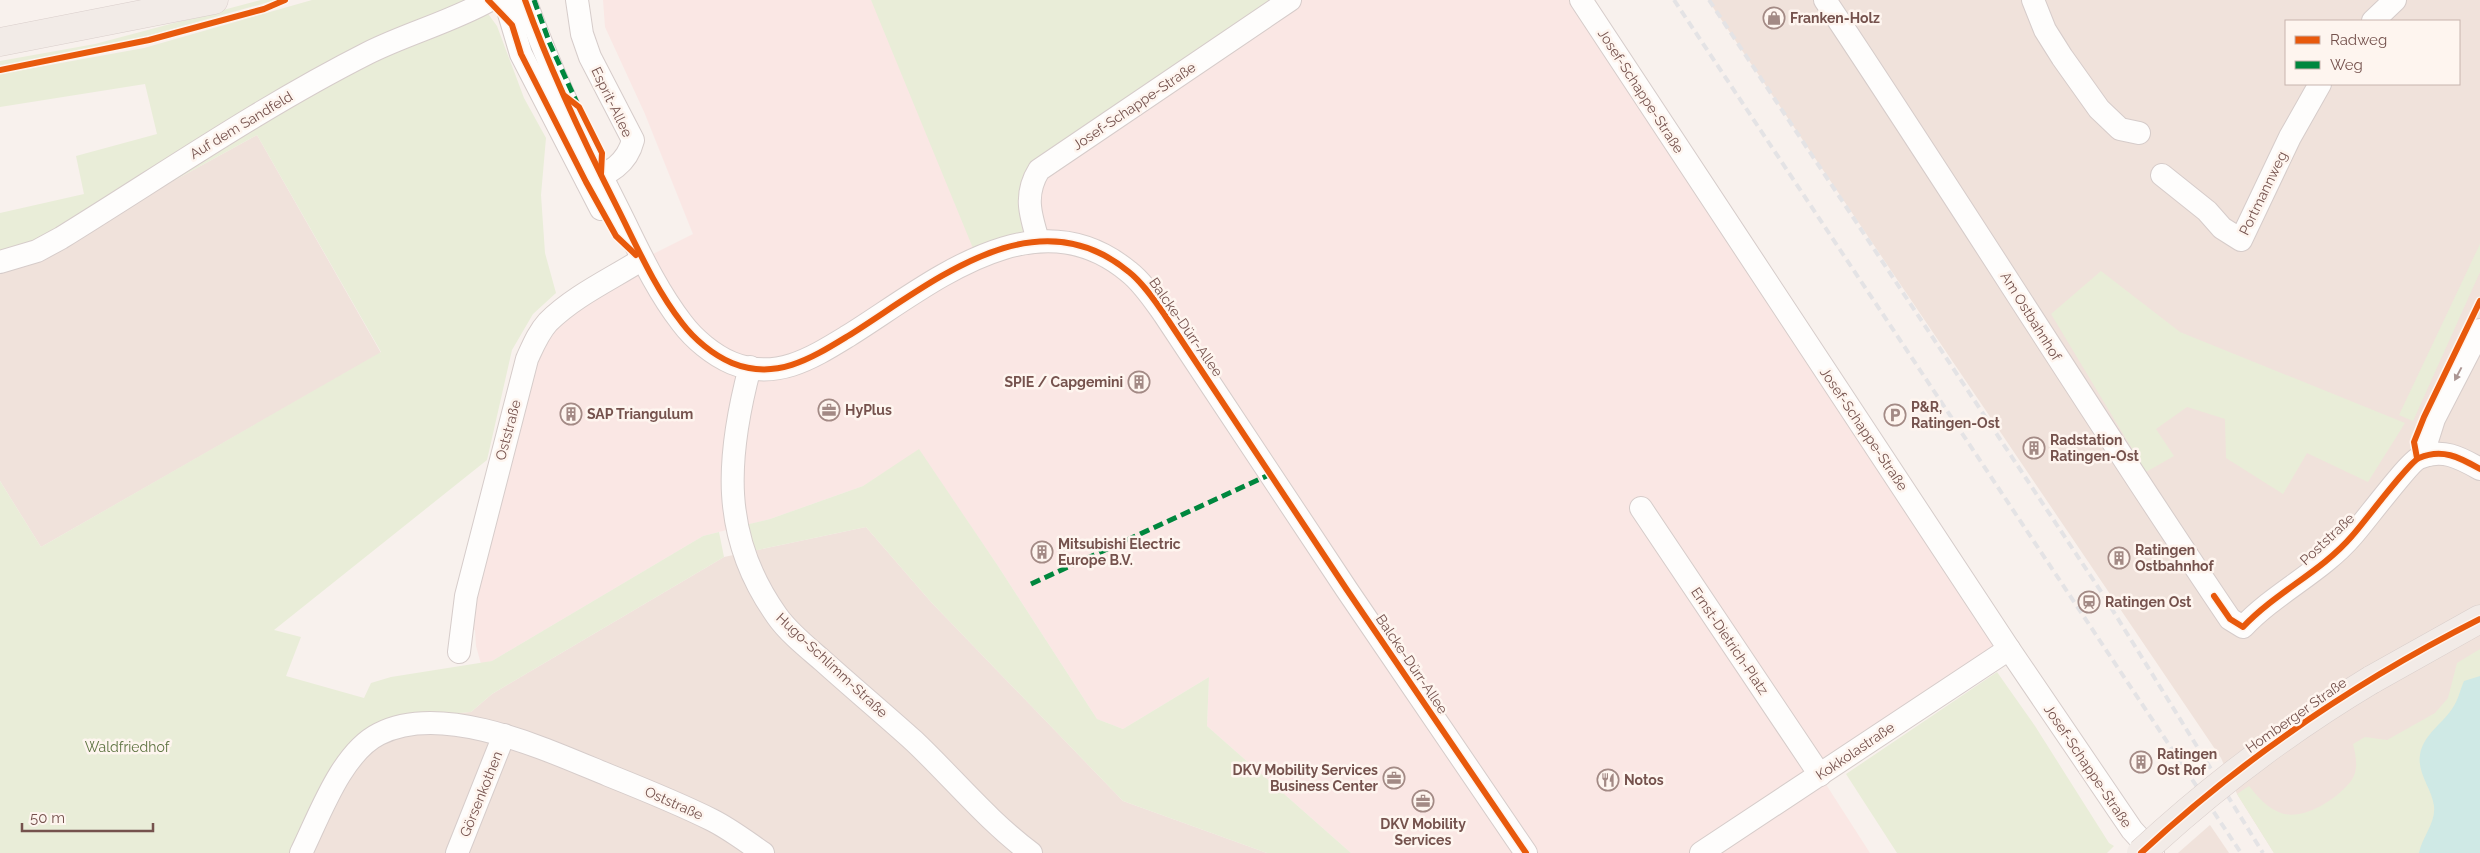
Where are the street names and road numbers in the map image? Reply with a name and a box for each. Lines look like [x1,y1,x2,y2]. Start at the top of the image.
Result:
street label: Josef-Schappe-Straße [1595,26,1687,156]
street label: Josef-Schappe-Straße [1069,59,1199,153]
street label: Esprit-Allee [588,64,636,140]
street label: Auf dem Sandfeld [187,88,295,162]
street label: Portmannweg [2236,149,2290,237]
street label: Am Ostbahnhof [1997,269,2065,364]
street label: Balcke-Dürr-Allee [1146,275,1226,379]
street label: Josef-Schappe-Straße [1817,364,1911,494]
street label: Oststraße [492,398,524,462]
street label: Poststraße [2297,510,2357,568]
street label: Ernst-Dietrich-Platz [1688,584,1772,698]
street label: Hugo-Schlimm-Straße [773,609,891,721]
street label: Balcke-Dürr-Allee [1373,611,1451,717]
street label: Homberger Straße [2242,674,2350,756]
street label: Josef-Schappe-Straße [2041,701,2135,831]
street label: Kokkolastraße [1813,719,1897,783]
street label: Görsenkothen [457,749,505,839]
street label: Oststraße [642,783,706,823]

